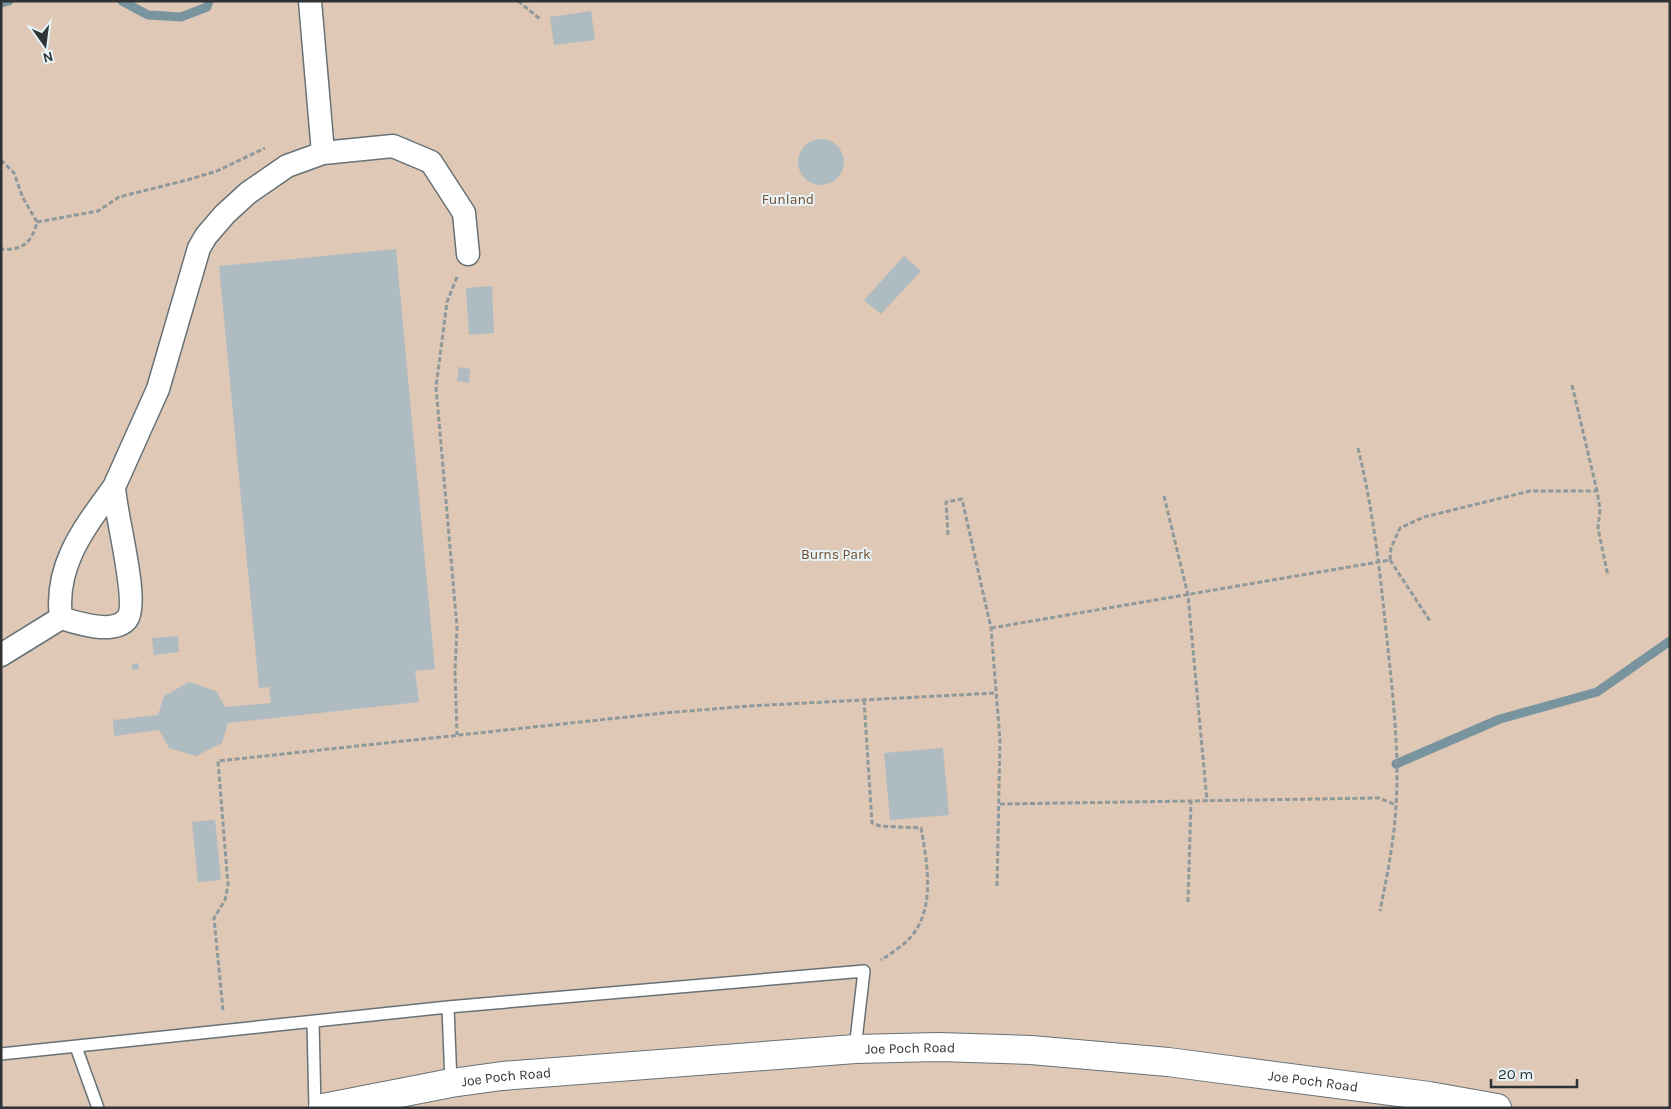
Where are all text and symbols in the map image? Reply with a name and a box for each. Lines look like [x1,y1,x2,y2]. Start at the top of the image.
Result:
north arrow [20,20,70,70]
text: N [41,48,55,67]
park label: Funland [762,191,814,208]
park label: Burns Park [801,546,871,563]
street label: Joe Poch Road [865,1038,956,1057]
scale bar [1491,1056,1577,1088]
street label: Joe Poch Road [460,1064,552,1090]
text: 20 m [1498,1065,1533,1083]
street label: Joe Poch Road [1267,1067,1359,1095]

